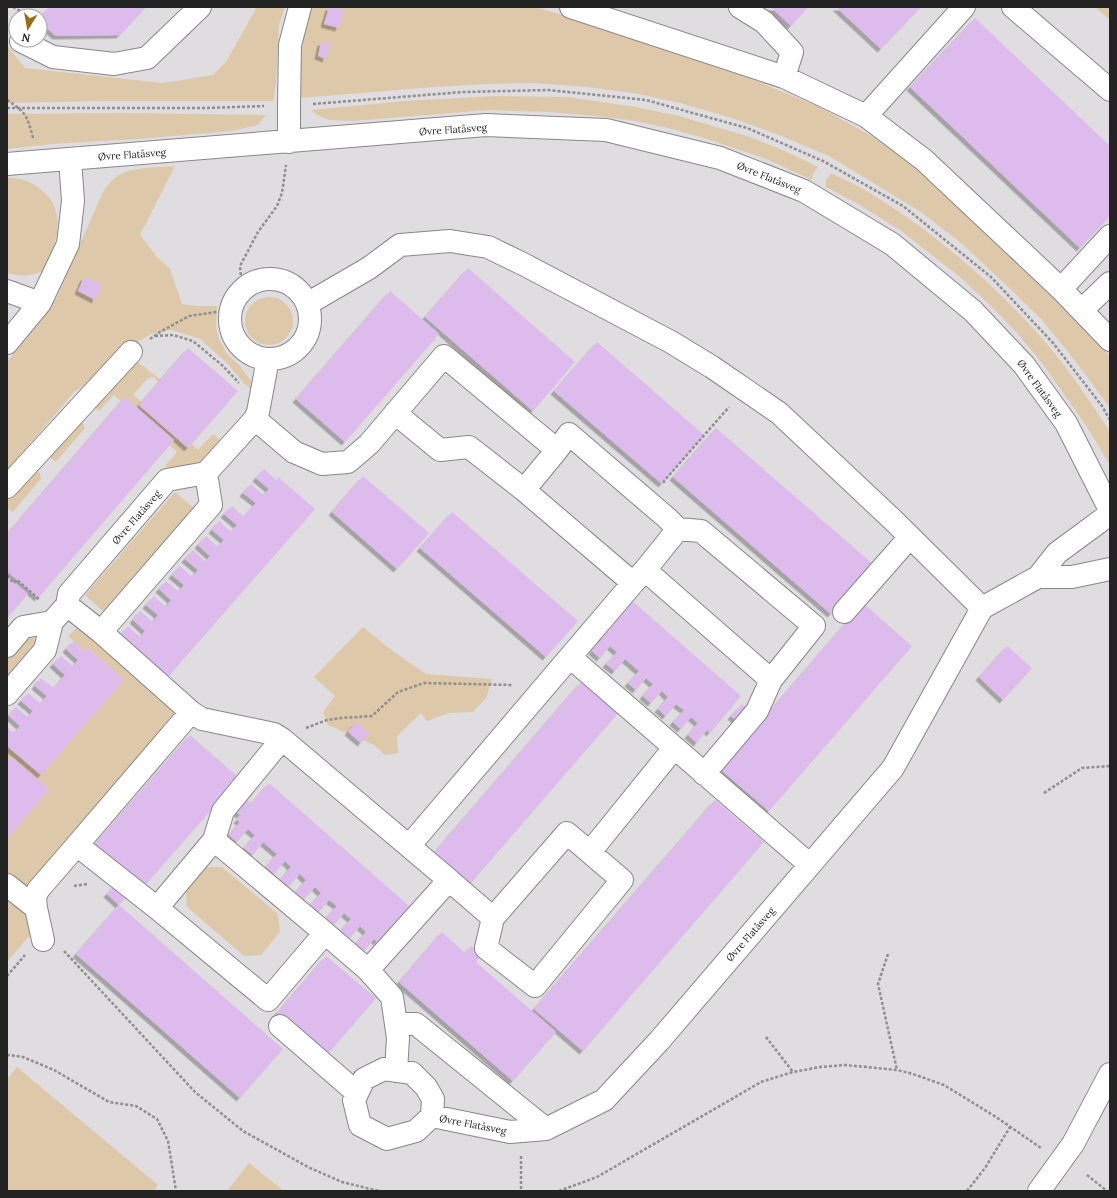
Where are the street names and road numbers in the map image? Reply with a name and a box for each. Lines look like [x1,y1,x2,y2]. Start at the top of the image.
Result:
street label: Øvre Flatåsveg [419,121,488,138]
street label: Øvre Flatåsveg [98,146,167,163]
street label: Øvre Flatåsveg [735,159,803,196]
street label: Øvre Flatåsveg [1014,357,1065,420]
street label: Øvre Flatåsveg [109,487,164,547]
street label: Øvre Flatåsveg [723,904,778,964]
street label: Øvre Flatåsveg [438,1112,508,1137]

